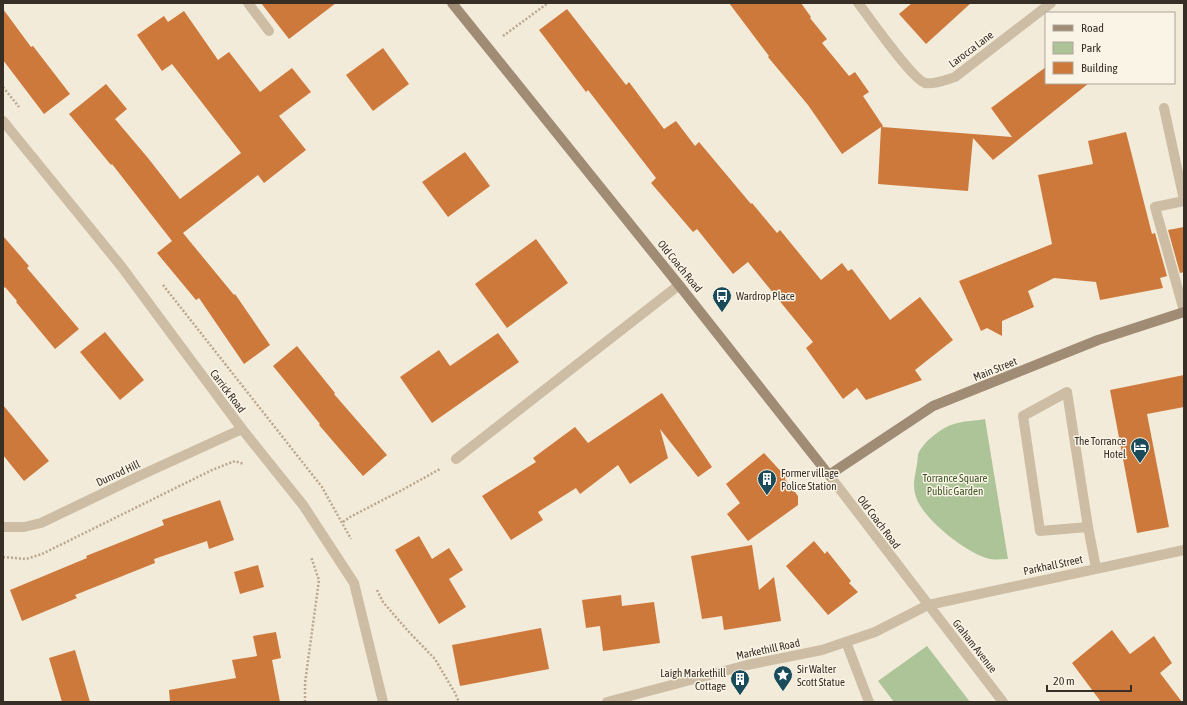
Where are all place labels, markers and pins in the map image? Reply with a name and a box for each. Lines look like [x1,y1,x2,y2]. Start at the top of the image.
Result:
bus stop icon: Wardrop Place [711,285,733,313]
place label: Wardrop Place [736,290,795,302]
place label: The Torrance Hotel [1074,435,1126,460]
hotel icon: The Torrance Hotel [1129,436,1151,464]
place label: Former village Police Station [781,467,839,492]
building icon: Former village Police Station [756,468,778,496]
place label: Sir Walter Scott Statue [797,663,845,688]
place icon: Sir Walter Scott Statue [772,664,794,692]
place label: Laigh Markethill Cottage [660,667,726,692]
building icon: Laigh Markethill Cottage [729,668,751,696]

